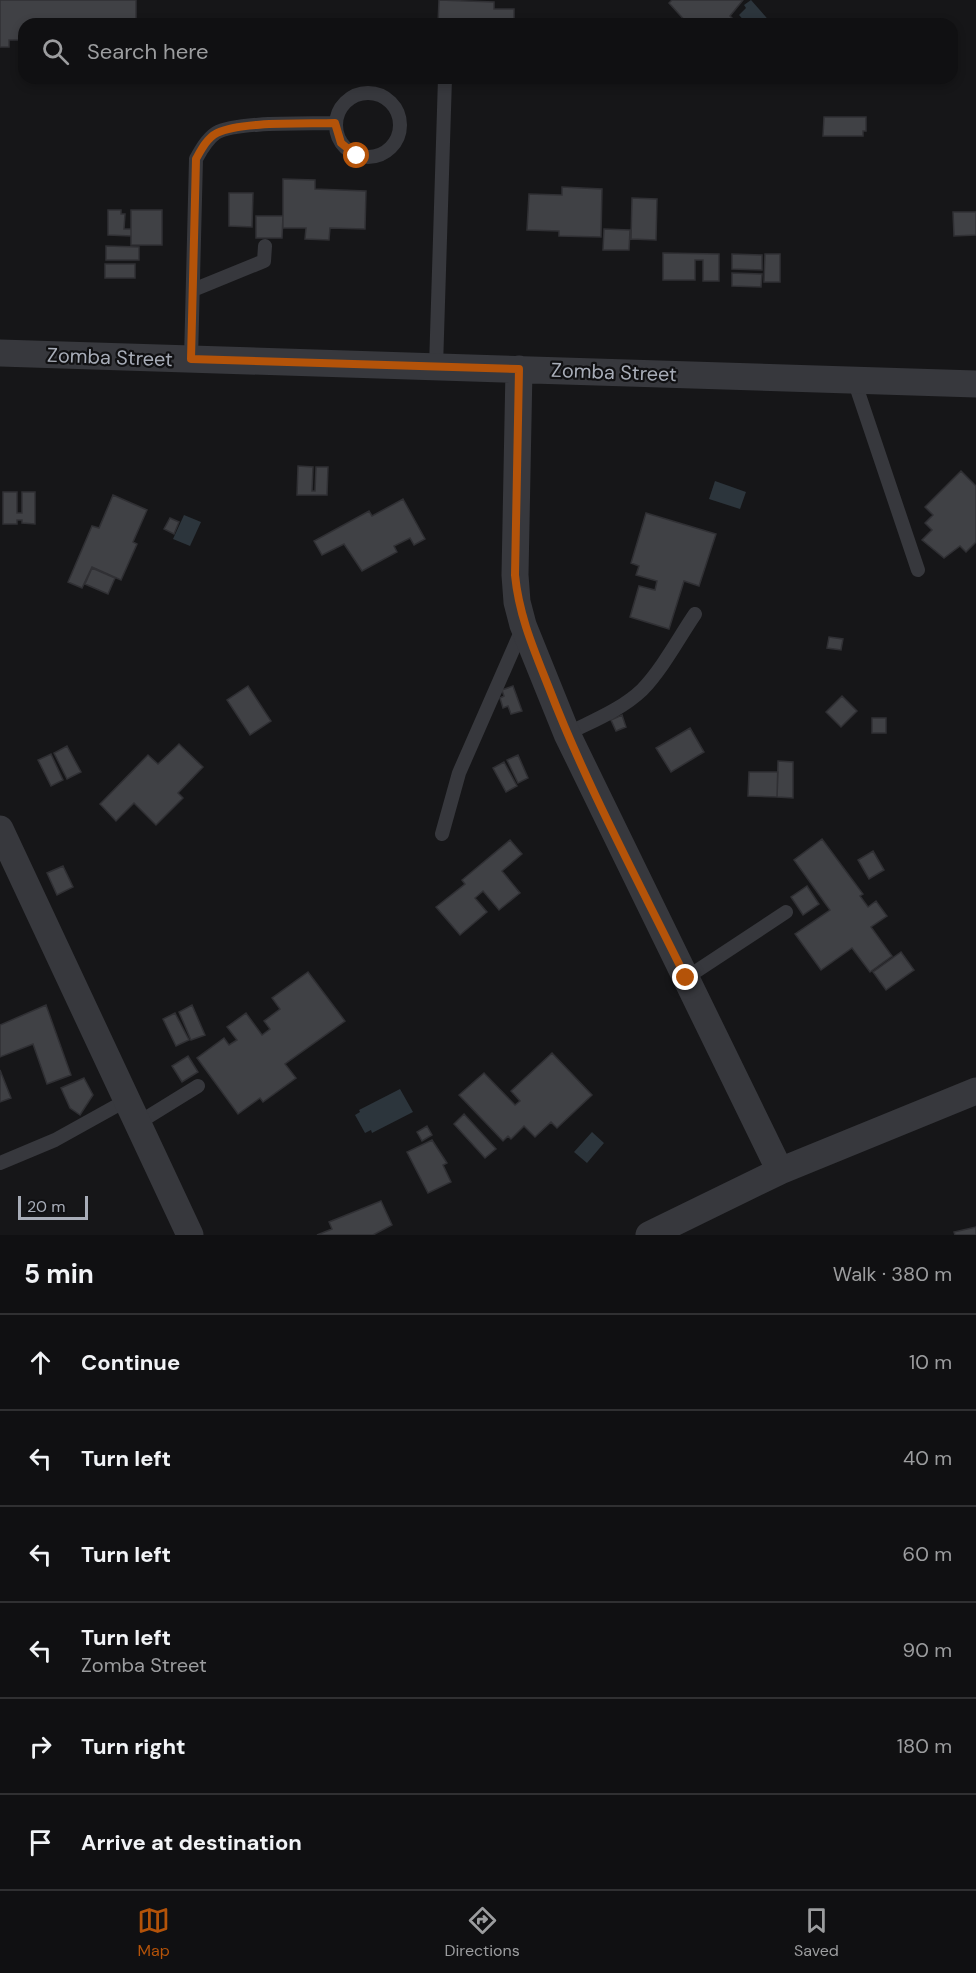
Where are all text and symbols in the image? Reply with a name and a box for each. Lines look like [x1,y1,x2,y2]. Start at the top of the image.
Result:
search box [18,18,958,84]
icon: search [39,35,72,68]
text: Search here [87,37,208,66]
route start [343,142,369,168]
street label: Zomba Street [47,342,174,372]
street label: Zomba Street [551,357,678,387]
route end [672,964,698,990]
scale bar [18,1193,88,1220]
text: 20 m [27,1196,66,1217]
text: 5 min [24,1257,94,1291]
text: Walk · 380 m [833,1261,952,1287]
icon: ahead [24,1346,57,1379]
text: Continue [81,1348,180,1377]
text: 10 m [909,1349,952,1375]
icon: left [24,1442,57,1475]
text: Turn left [81,1444,171,1473]
text: 40 m [903,1445,952,1471]
icon: left [24,1538,57,1571]
text: Turn left [81,1540,171,1569]
text: 60 m [903,1541,952,1567]
text: Turn left [81,1623,171,1652]
icon: left [24,1634,57,1667]
text: 90 m [903,1637,952,1663]
text: Zomba Street [81,1652,207,1678]
icon: right [24,1730,57,1763]
text: Turn right [81,1732,186,1761]
text: 180 m [897,1733,952,1759]
icon: arrive [24,1826,57,1859]
text: Arrive at destination [81,1828,302,1857]
tab: Map [137,1904,170,1961]
tab: Directions [444,1904,520,1961]
tab: Saved [794,1904,839,1961]

